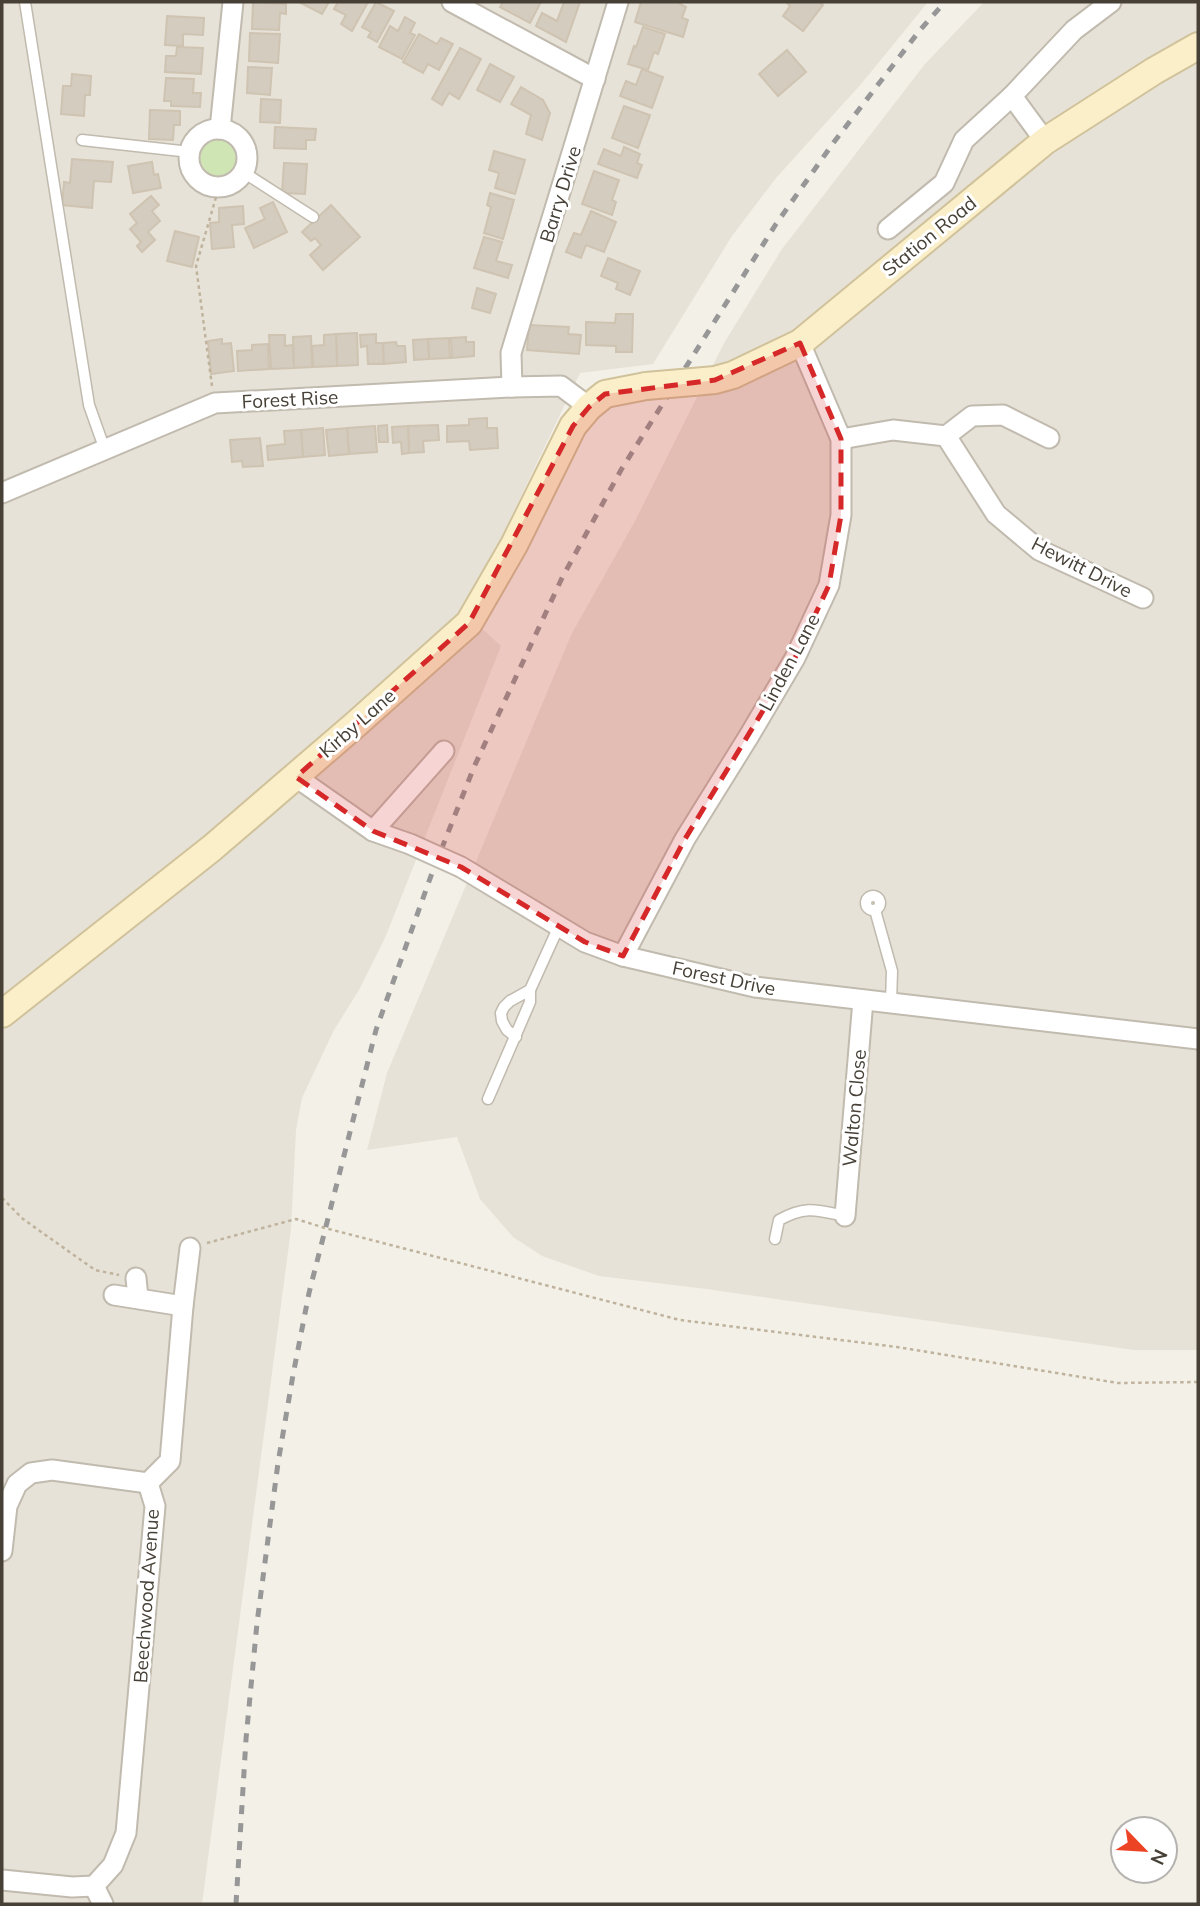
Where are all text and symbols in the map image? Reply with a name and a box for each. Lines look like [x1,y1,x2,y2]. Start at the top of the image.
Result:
street label: Barry Drive [534,143,586,245]
street label: Station Road [877,191,981,281]
street label: Forest Rise [241,384,339,414]
street label: Hewitt Drive [1028,531,1136,603]
street label: Linden Lane [753,609,825,715]
street label: Kirby Lane [314,683,400,763]
street label: Forest Drive [670,955,778,1001]
street label: Walton Close [837,1048,871,1168]
street label: Beechwood Avenue [128,1508,164,1684]
north arrow [1109,1815,1179,1885]
text: N [1145,1846,1173,1869]

